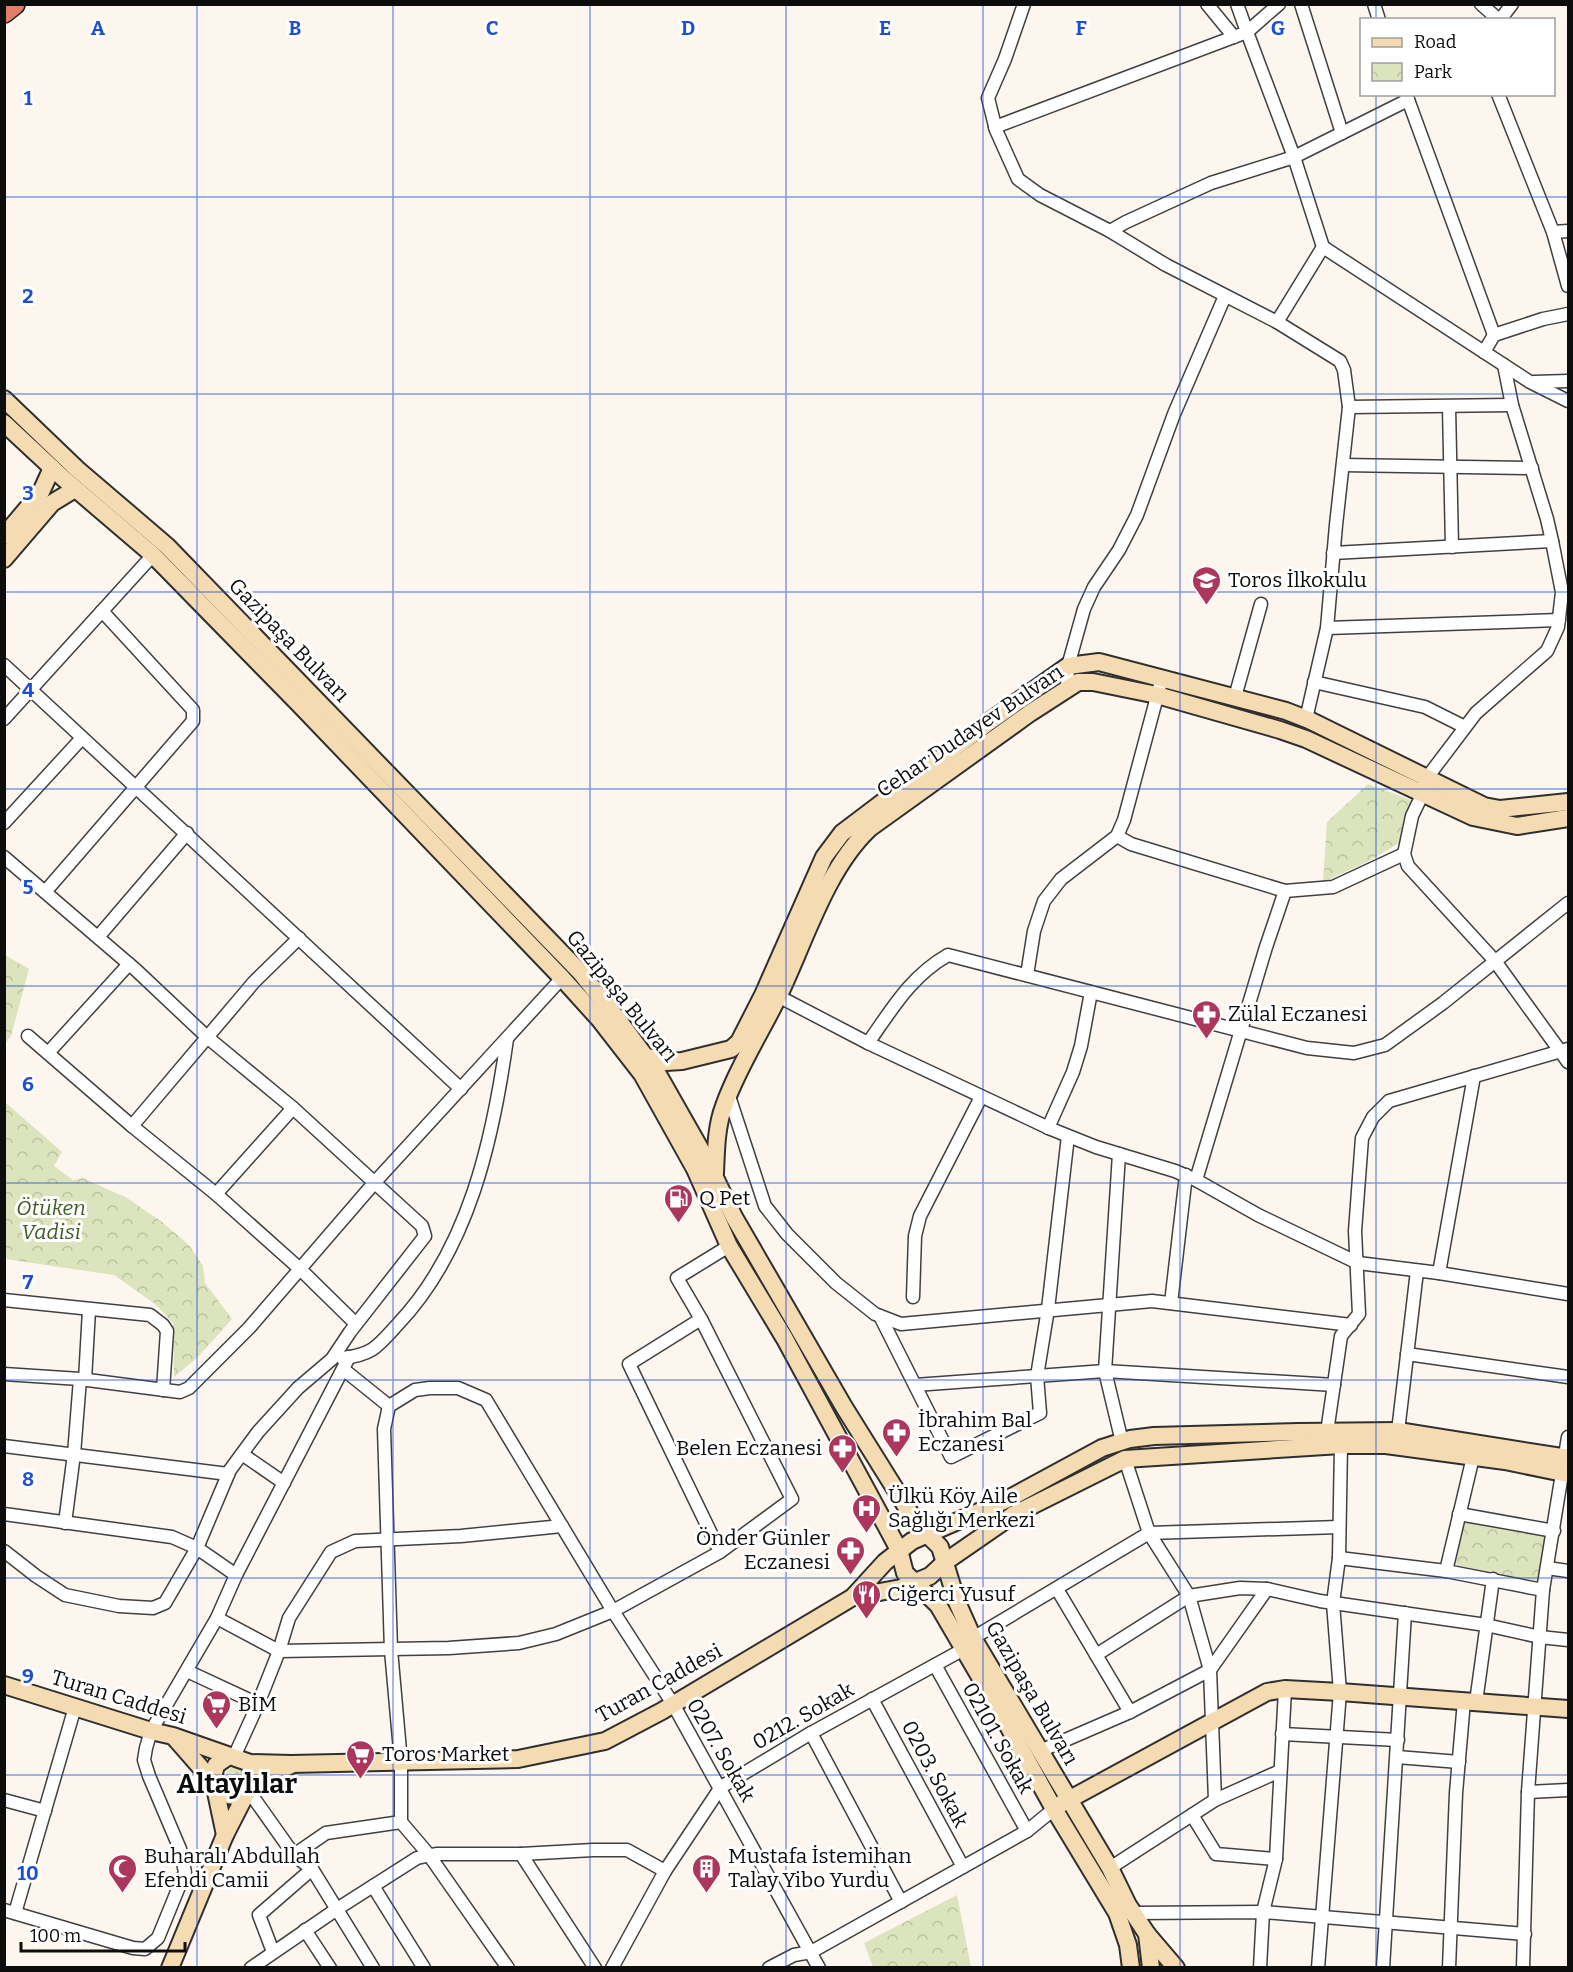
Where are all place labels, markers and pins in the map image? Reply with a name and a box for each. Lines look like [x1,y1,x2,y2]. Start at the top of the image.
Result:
school or university icon: Toros İlkokulu [1191,564,1223,606]
place label: Toros İlkokulu [1228,567,1367,593]
pharmacy icon: Zülal Eczanesi [1191,998,1223,1040]
place label: Zülal Eczanesi [1228,1001,1367,1027]
fuel station icon: Q Pet [662,1182,694,1224]
place label: Q Pet [699,1185,751,1211]
place label: İbrahim Bal Eczanesi [918,1407,1032,1457]
pharmacy icon: İbrahim Bal Eczanesi [881,1416,913,1458]
pharmacy icon: Belen Eczanesi [827,1432,859,1474]
place label: Belen Eczanesi [676,1435,822,1461]
place label: Ülkü Köy Aile Sağlığı Merkezi [888,1483,1035,1533]
hospital icon: Ülkü Köy Aile Sağlığı Merkezi [851,1492,883,1534]
place label: Önder Günler Eczanesi [696,1525,830,1575]
pharmacy icon: Önder Günler Eczanesi [835,1534,867,1576]
restaurant icon: Ciğerci Yusuf [850,1578,882,1620]
place label: Ciğerci Yusuf [887,1581,1016,1607]
supermarket icon: BİM [201,1688,233,1730]
place label: BİM [238,1691,277,1717]
supermarket icon: Toros Market [345,1738,377,1780]
place label: Toros Market [382,1741,510,1767]
place label: Buharalı Abdullah Efendi Camii [144,1843,320,1893]
place label: Mustafa İstemihan Talay Yibo Yurdu [728,1843,912,1893]
mosque icon: Buharalı Abdullah Efendi Camii [107,1852,139,1894]
building icon: Mustafa İstemihan Talay Yibo Yurdu [691,1852,723,1894]

